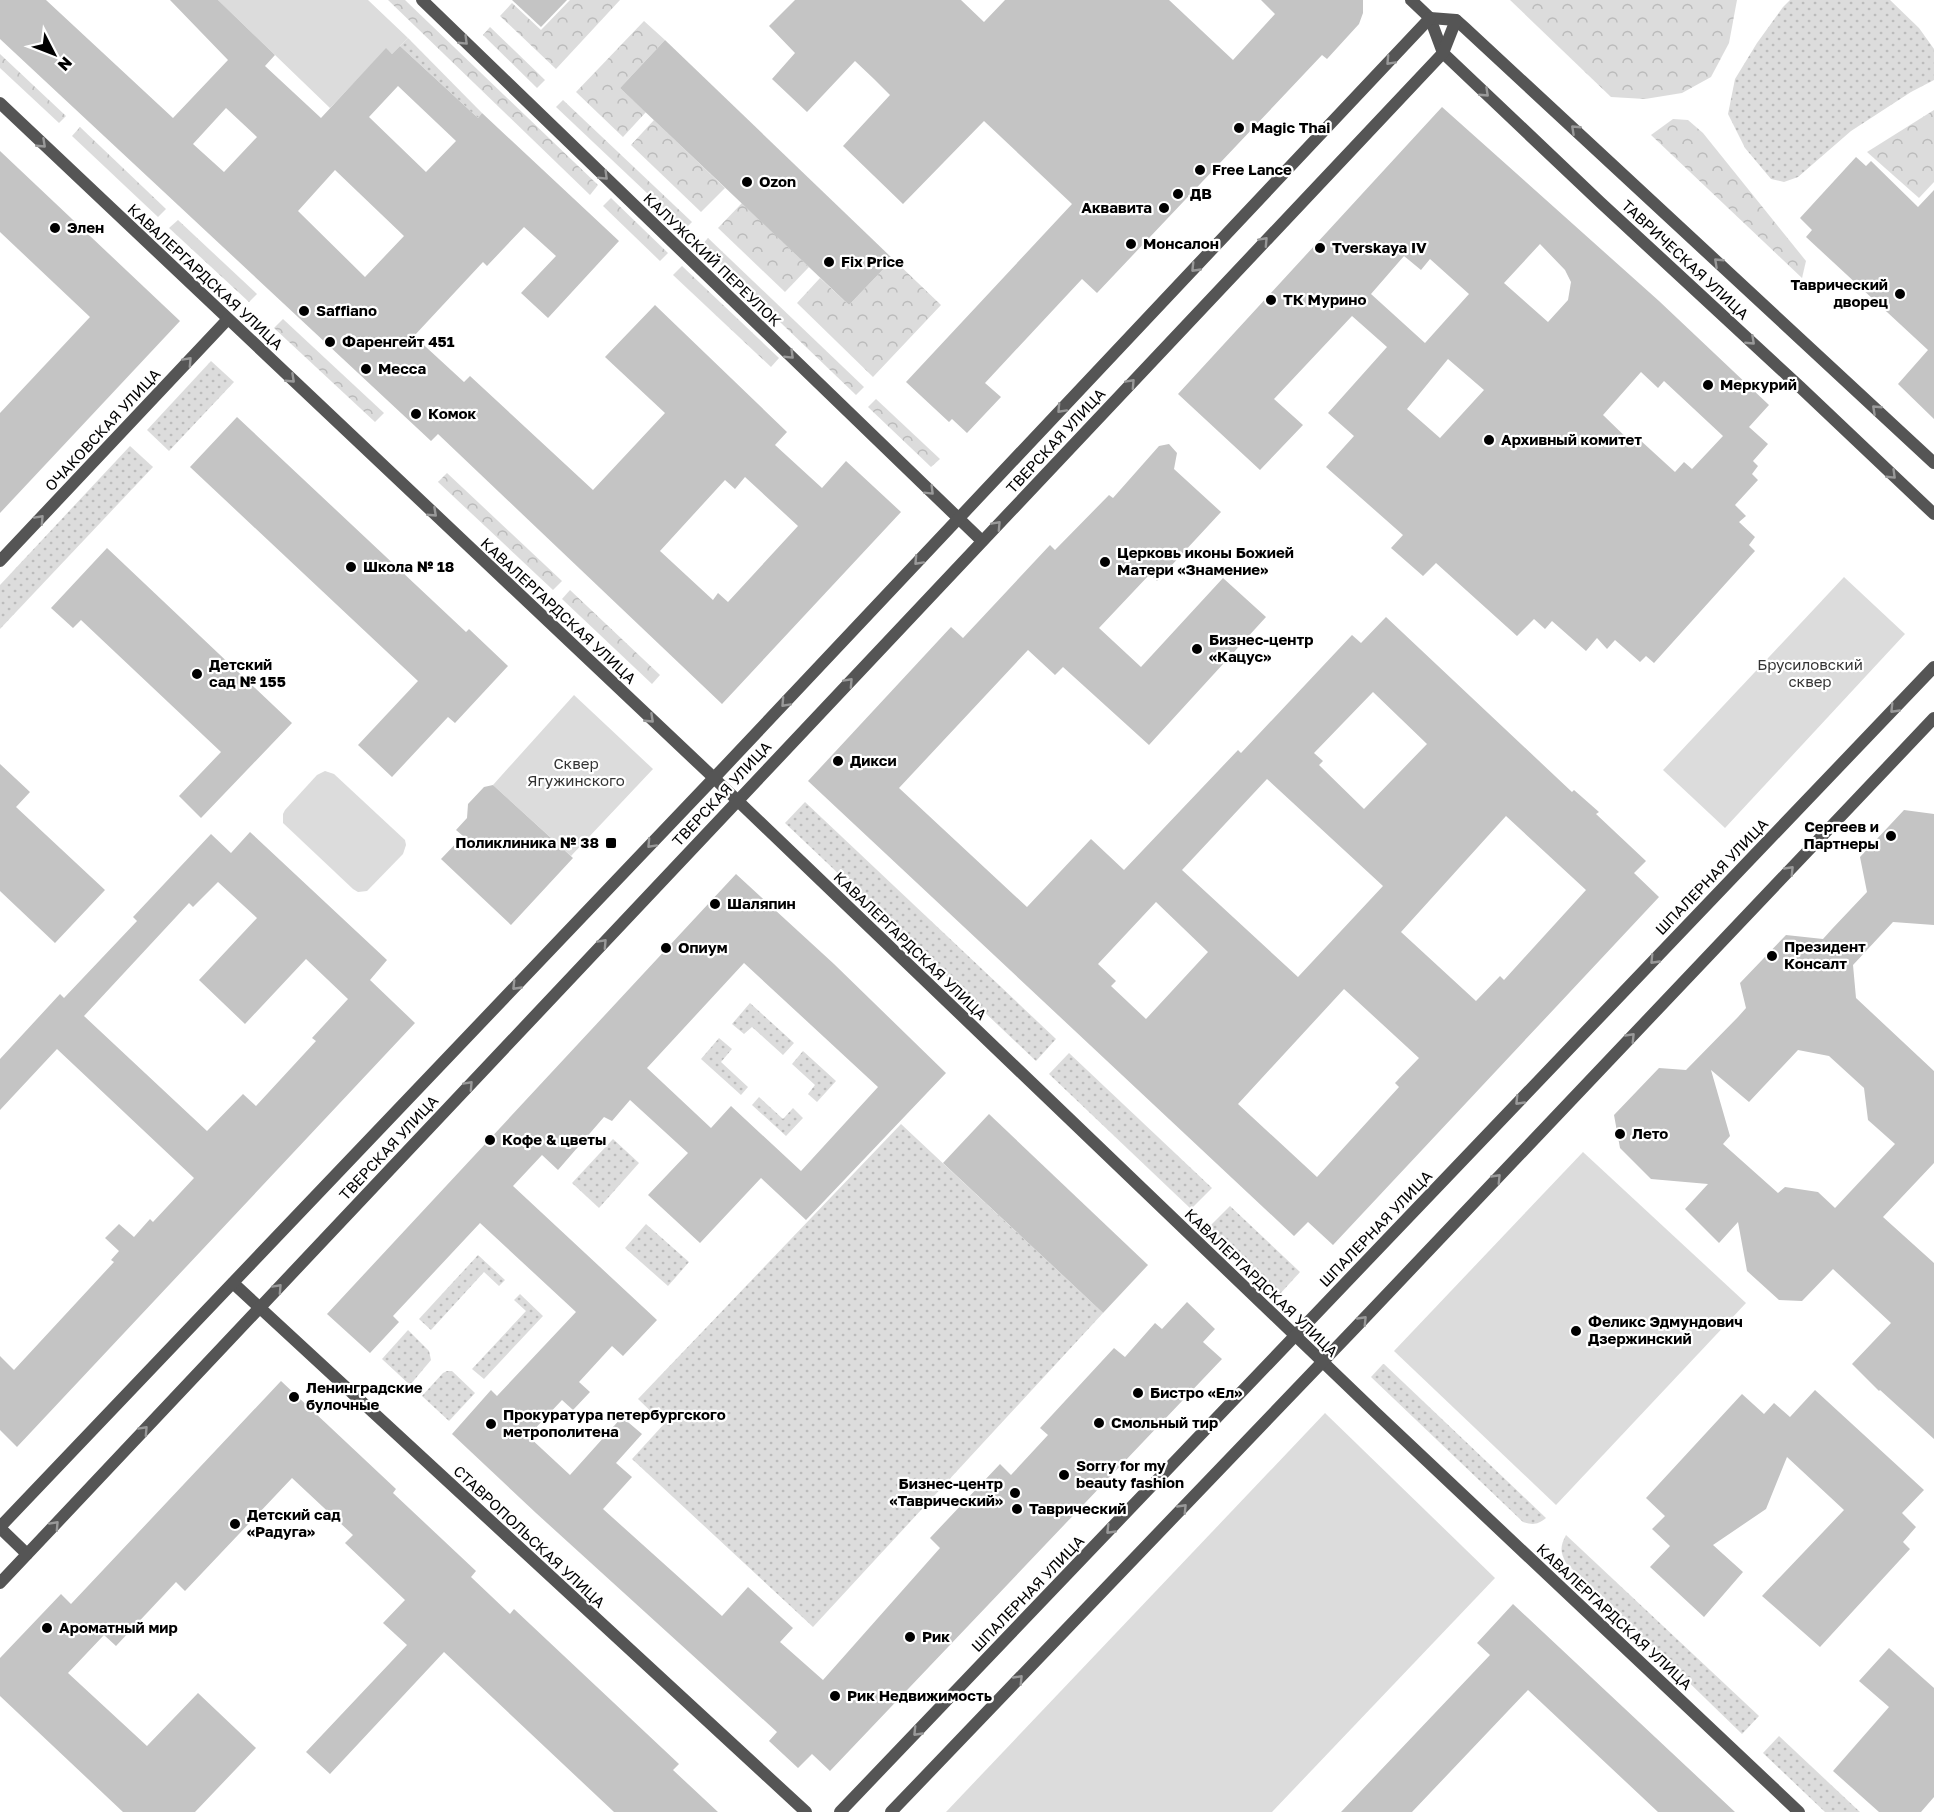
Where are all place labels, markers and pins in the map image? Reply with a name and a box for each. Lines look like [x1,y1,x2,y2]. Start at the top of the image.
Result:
place label: Magic Thai [1251,118,1330,136]
marker: Magic Thai [1232,121,1246,135]
place label: Free Lance [1212,160,1292,178]
marker: Free Lance [1193,163,1207,177]
place label: Ozon [759,172,796,190]
marker: Ozon [740,175,754,189]
place label: ДВ [1190,184,1212,202]
marker: ДВ [1171,187,1185,201]
place label: Аквавита [1081,198,1152,216]
marker: Аквавита [1157,201,1171,215]
place label: Элен [67,218,104,236]
marker: Элен [48,221,62,235]
place label: Монсалон [1143,234,1219,252]
marker: Монсалон [1124,237,1138,251]
place label: Tverskaya IV [1332,238,1427,256]
marker: Tverskaya IV [1313,241,1327,255]
place label: Fix Price [841,252,904,270]
marker: Fix Price [822,255,836,269]
place label: Таврический дворец [1791,275,1889,310]
marker: Таврический дворец [1893,287,1907,301]
place label: ТК Мурино [1283,290,1366,308]
marker: ТК Мурино [1264,293,1278,307]
place label: Saffiano [316,301,377,319]
marker: Saffiano [297,304,311,318]
place label: Фаренгейт 451 [342,332,455,350]
marker: Фаренгейт 451 [323,335,337,349]
place label: Mecca [378,359,426,377]
marker: Mecca [359,362,373,376]
place label: Меркурий [1720,375,1797,393]
marker: Меркурий [1701,378,1715,392]
place label: Комок [428,404,477,422]
marker: Комок [409,407,423,421]
place label: Архивный комитет [1501,430,1642,448]
marker: Архивный комитет [1482,433,1496,447]
place label: Церковь иконы Божией Матери «Знамение» [1117,543,1294,578]
marker: Церковь иконы Божией Матери «Знамение» [1098,555,1112,569]
place label: Школа № 18 [363,557,454,575]
marker: Школа № 18 [344,560,358,574]
place label: Бизнес-центр «Кацус» [1209,630,1313,665]
marker: Бизнес-центр «Кацус» [1190,642,1204,656]
place label: Детский сад № 155 [209,655,286,690]
marker: Детский сад № 155 [190,667,204,681]
place label: Дикси [850,751,897,769]
marker: Дикси [831,754,845,768]
place label: Сергеев и Партнеры [1804,817,1879,852]
marker: Сергеев и Партнеры [1884,829,1898,843]
place label: Поликлиника № 38 [455,833,599,851]
marker: Поликлиника № 38 [604,836,618,850]
place label: Шаляпин [727,894,796,912]
marker: Шаляпин [708,897,722,911]
place label: Президент Консалт [1784,937,1866,972]
place label: Опиум [678,938,728,956]
marker: Опиум [659,941,673,955]
marker: Президент Консалт [1765,949,1779,963]
place label: Лето [1632,1124,1668,1142]
marker: Лето [1613,1127,1627,1141]
place label: Кофе & цветы [502,1130,606,1148]
marker: Кофе & цветы [483,1133,497,1147]
place label: Феликс Эдмундович Дзержинский [1588,1312,1743,1347]
marker: Феликс Эдмундович Дзержинский [1569,1324,1583,1338]
place label: Ленинградские булочные [306,1378,423,1413]
place label: Бистро «Ел» [1150,1383,1242,1401]
marker: Бистро «Ел» [1131,1386,1145,1400]
marker: Ленинградские булочные [287,1390,301,1404]
place label: Прокуратура петербургского метрополитена [503,1405,726,1440]
place label: Смольный тир [1111,1413,1218,1431]
marker: Смольный тир [1092,1416,1106,1430]
marker: Прокуратура петербургского метрополитена [484,1417,498,1431]
place label: Sorry for my beauty fashion [1076,1456,1184,1491]
marker: Sorry for my beauty fashion [1057,1468,1071,1482]
place label: Бизнес-центр «Таврический» [890,1474,1003,1509]
marker: Бизнес-центр «Таврический» [1008,1486,1022,1500]
place label: Таврический [1029,1499,1126,1517]
marker: Таврический [1010,1502,1024,1516]
place label: Детский сад «Радуга» [247,1505,341,1540]
marker: Детский сад «Радуга» [228,1517,242,1531]
place label: Ароматный мир [59,1618,178,1636]
marker: Ароматный мир [40,1621,54,1635]
place label: Рик [922,1627,950,1645]
marker: Рик [903,1630,917,1644]
place label: Рик Недвижимость [847,1686,992,1704]
marker: Рик Недвижимость [828,1689,842,1703]

